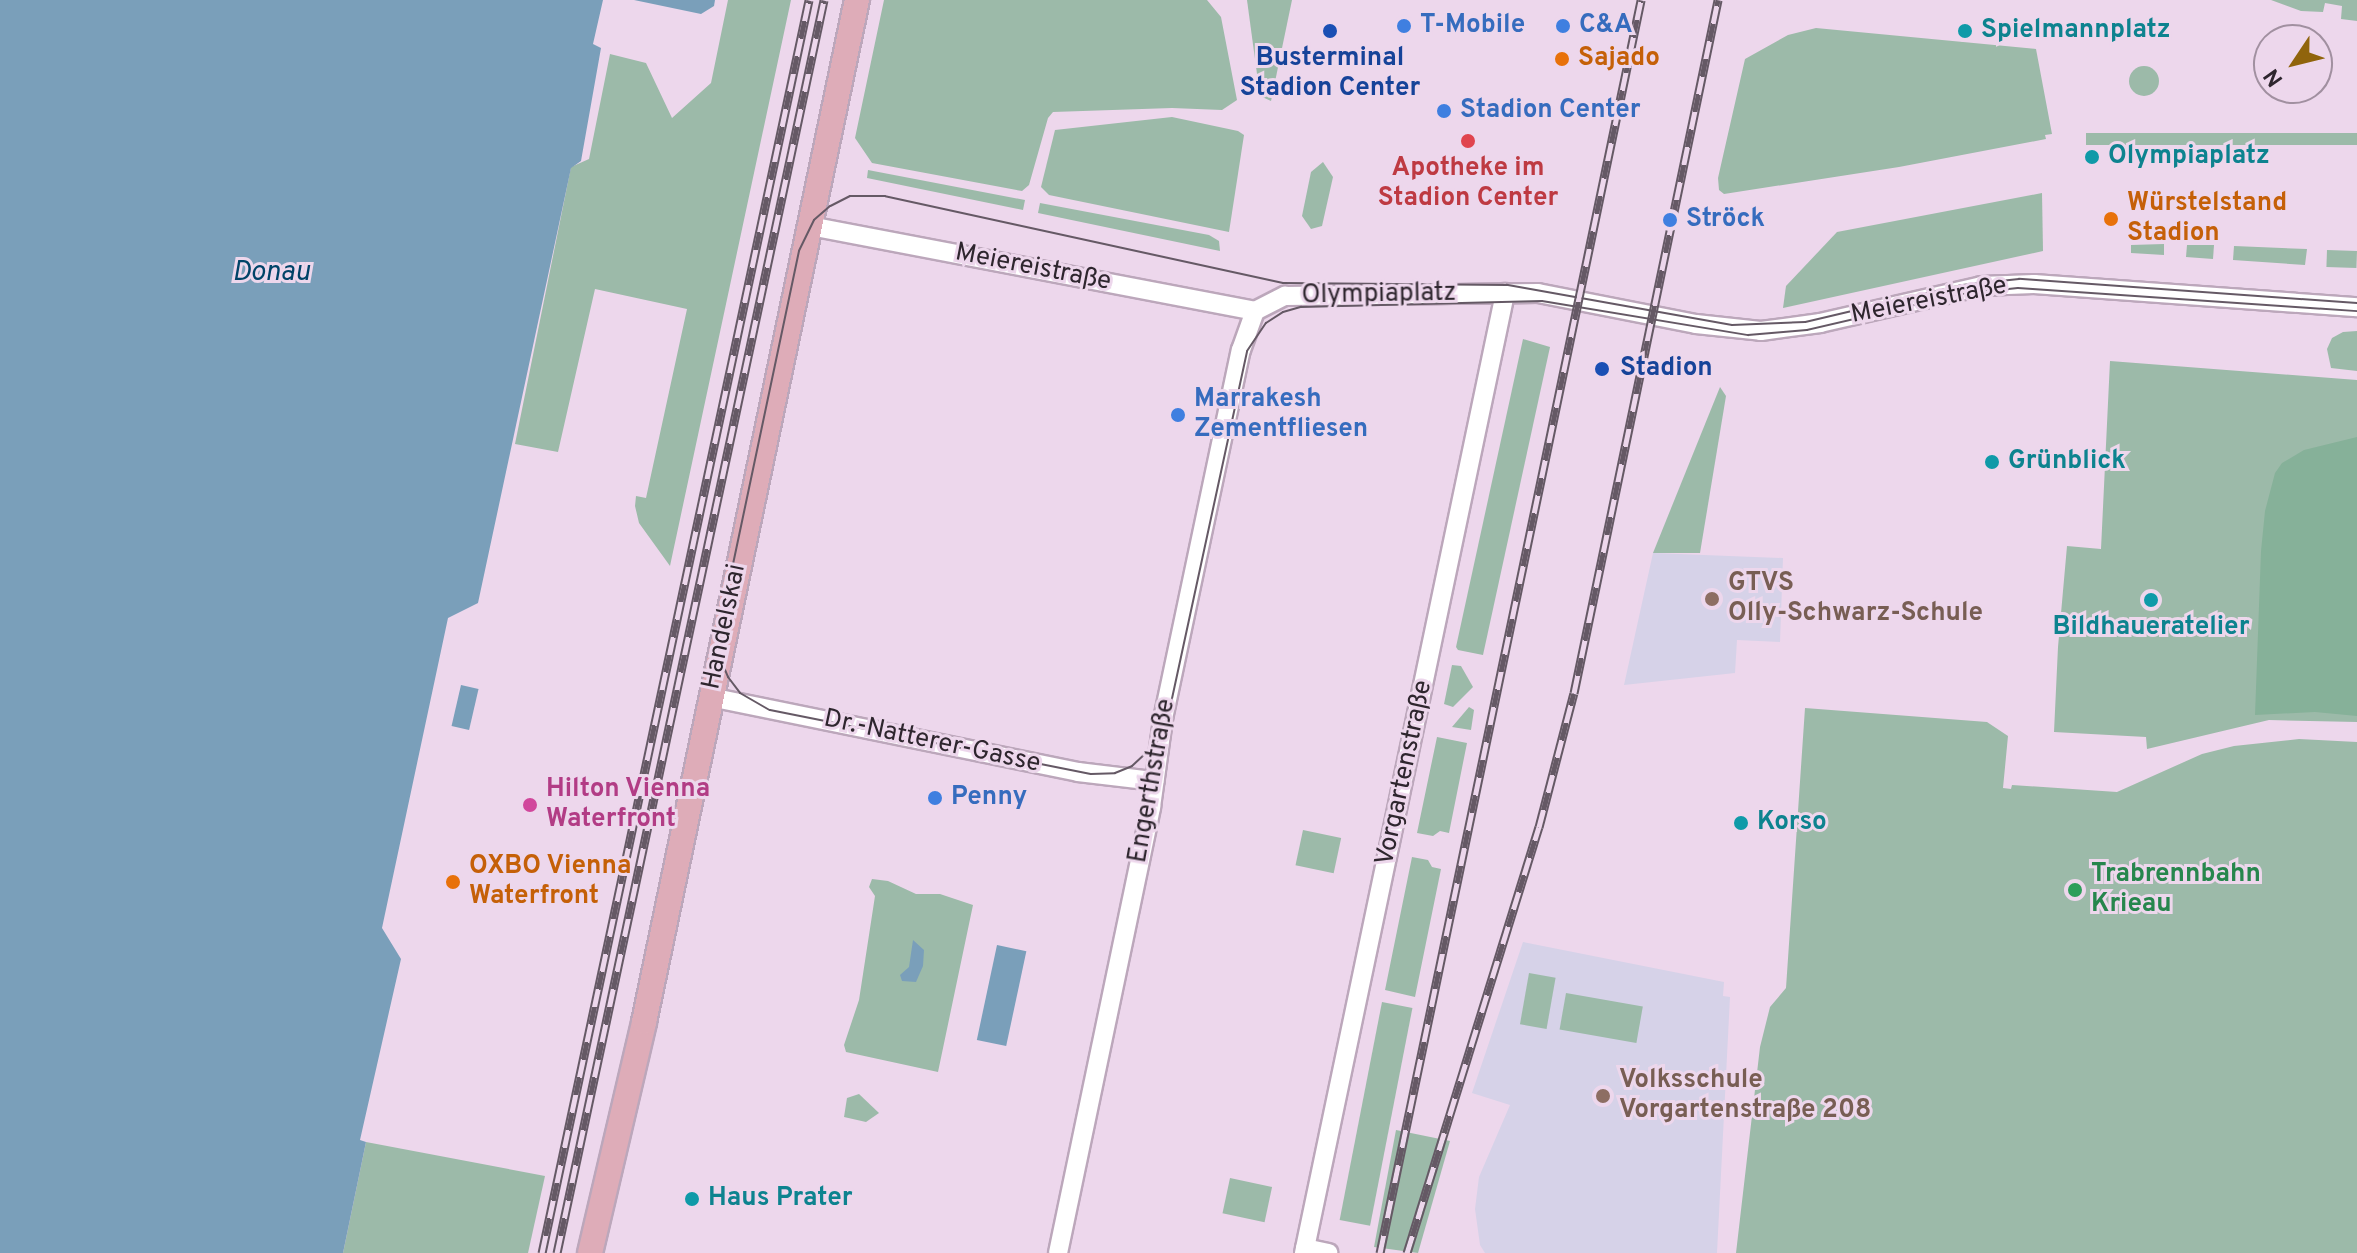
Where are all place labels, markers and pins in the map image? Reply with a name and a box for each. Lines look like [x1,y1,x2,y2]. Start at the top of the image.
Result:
place label: T-Mobile [1420,10,1525,42]
place label: C&A [1579,10,1633,42]
place label: Spielmannplatz [1981,15,2171,47]
marker: T-Mobile [1395,17,1413,35]
marker: C&A [1554,17,1572,35]
marker: Busterminal Stadion Center [1321,22,1339,40]
marker: Spielmannplatz [1956,22,1974,40]
place label: Busterminal Stadion Center [1240,43,1420,104]
place label: Sajado [1578,43,1660,75]
marker: Sajado [1553,50,1571,68]
place label: Stadion Center [1460,95,1641,127]
marker: Stadion Center [1435,102,1453,120]
marker: Apotheke im Stadion Center [1459,132,1477,150]
place label: Olympiaplatz [2108,141,2270,173]
marker: Olympiaplatz [2083,148,2101,166]
place label: Apotheke im Stadion Center [1378,153,1558,214]
place label: Würstelstand Stadion [2127,188,2287,250]
place label: Ströck [1686,204,1765,236]
marker: Würstelstand Stadion [2102,210,2120,228]
marker: Ströck [1661,211,1679,229]
place label: Stadion [1620,353,1713,385]
marker: Stadion [1591,358,1613,380]
place label: Marrakesh Zementfliesen [1194,384,1368,446]
marker: Marrakesh Zementfliesen [1169,406,1187,424]
place label: Grünblick [2008,446,2126,478]
marker: Grünblick [1983,453,2001,471]
place label: GTVS Olly-Schwarz-Schule [1728,568,1983,630]
marker: GTVS Olly-Schwarz-Schule [1703,590,1721,608]
marker: Bildhaueratelier [2142,591,2160,609]
place label: Bildhaueratelier [2053,612,2249,644]
place label: Hilton Vienna Waterfront [546,774,711,836]
place label: Penny [951,782,1027,814]
marker: Penny [926,789,944,807]
marker: Hilton Vienna Waterfront [521,796,539,814]
place label: Korso [1757,807,1827,839]
marker: Korso [1732,814,1750,832]
place label: OXBO Vienna Waterfront [469,851,633,912]
place label: Trabrennbahn Krieau [2091,859,2261,920]
marker: OXBO Vienna Waterfront [444,873,462,891]
marker: Trabrennbahn Krieau [2066,881,2084,899]
place label: Volksschule Vorgartenstraße 208 [1619,1065,1871,1126]
marker: Volksschule Vorgartenstraße 208 [1594,1087,1612,1105]
place label: Haus Prater [708,1183,853,1215]
marker: Haus Prater [683,1190,701,1208]

